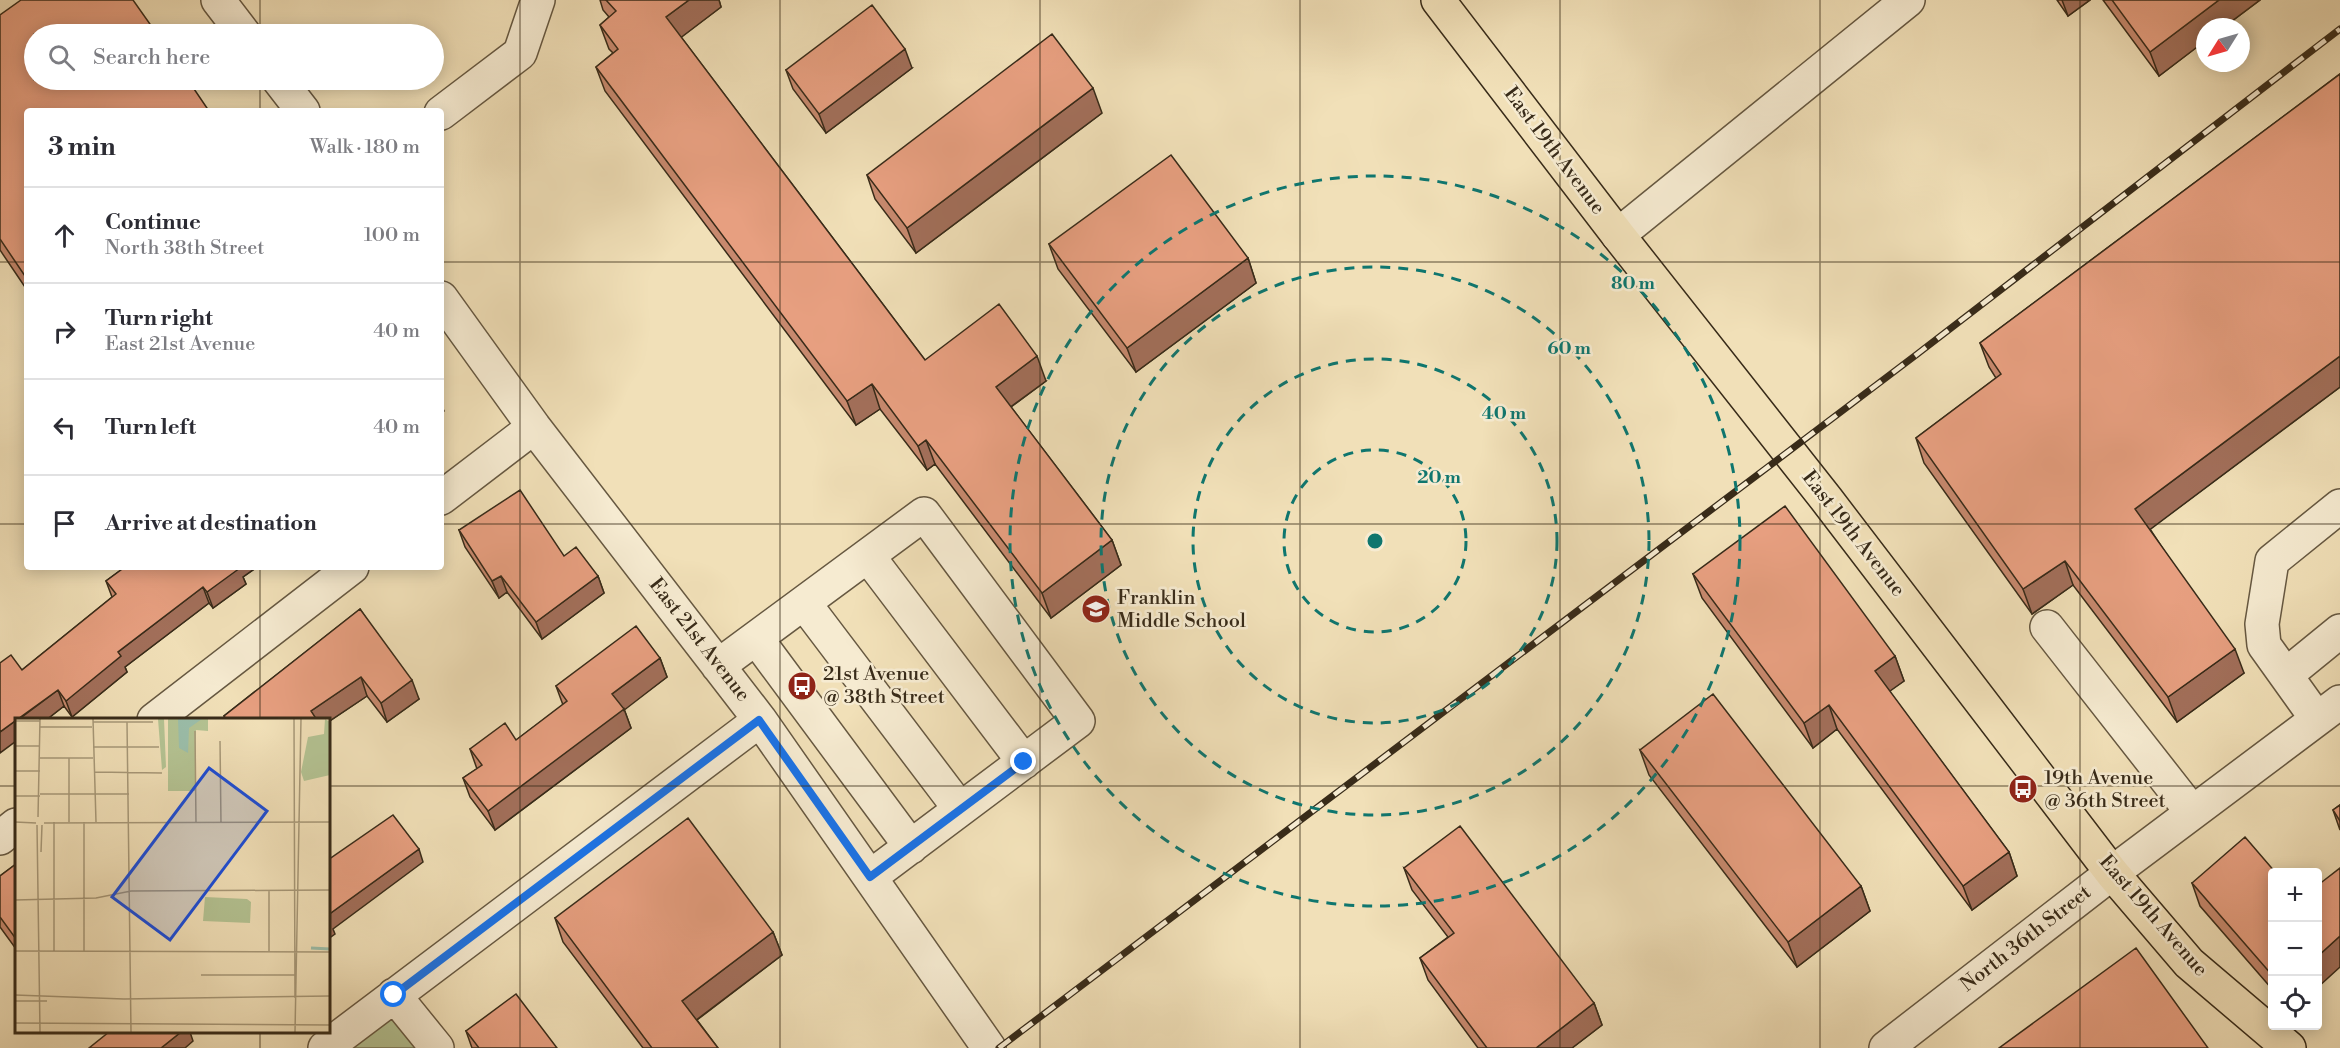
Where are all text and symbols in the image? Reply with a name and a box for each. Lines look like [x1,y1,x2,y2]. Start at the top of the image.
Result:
north arrow [2196,18,2250,72]
search box [24,24,444,90]
icon: search [45,41,78,74]
text: Search here [93,44,210,71]
street label: East 19th Avenue [1498,82,1610,220]
text: 3 min [48,131,116,163]
text: Walk · 180 m [310,135,420,160]
text: Continue [105,209,201,236]
icon: ahead [48,219,81,252]
text: 100 m [364,223,420,248]
text: North 38th Street [105,236,264,261]
text: 80 m [1611,272,1656,295]
text: Turn right [105,305,213,332]
icon: right [48,315,81,348]
text: 40 m [373,319,420,344]
text: East 21st Avenue [105,332,255,357]
text: 60 m [1547,337,1591,360]
text: 40 m [1482,402,1527,425]
icon: left [48,411,81,444]
text: Turn left [105,414,196,441]
text: 40 m [373,415,420,440]
text: 20 m [1417,466,1461,489]
street label: East 19th Avenue [1796,466,1910,602]
icon: arrive [48,507,81,540]
text: Arrive at destination [105,510,317,537]
centre of rings [1365,531,1385,551]
street label: East 21st Avenue [643,573,755,707]
place label: Franklin Middle School [1117,586,1246,634]
school or university icon: Franklin Middle School [1080,593,1112,625]
place label: 21st Avenue @ 38th Street [823,662,945,710]
bus stop icon: 21st Avenue @ 38th Street [786,670,818,702]
inset map [15,718,330,1033]
route end [1010,748,1036,774]
place label: 19th Avenue @ 36th Street [2044,766,2166,814]
bus stop icon: 19th Avenue @ 36th Street [2007,773,2039,805]
street label: East 19th Avenue [2093,850,2213,982]
map controls [2268,868,2322,1030]
button: + [2268,868,2322,922]
street label: North 36th Street [1956,880,2096,998]
button: − [2268,922,2322,976]
button: locate [2268,976,2322,1030]
route start [380,981,406,1007]

